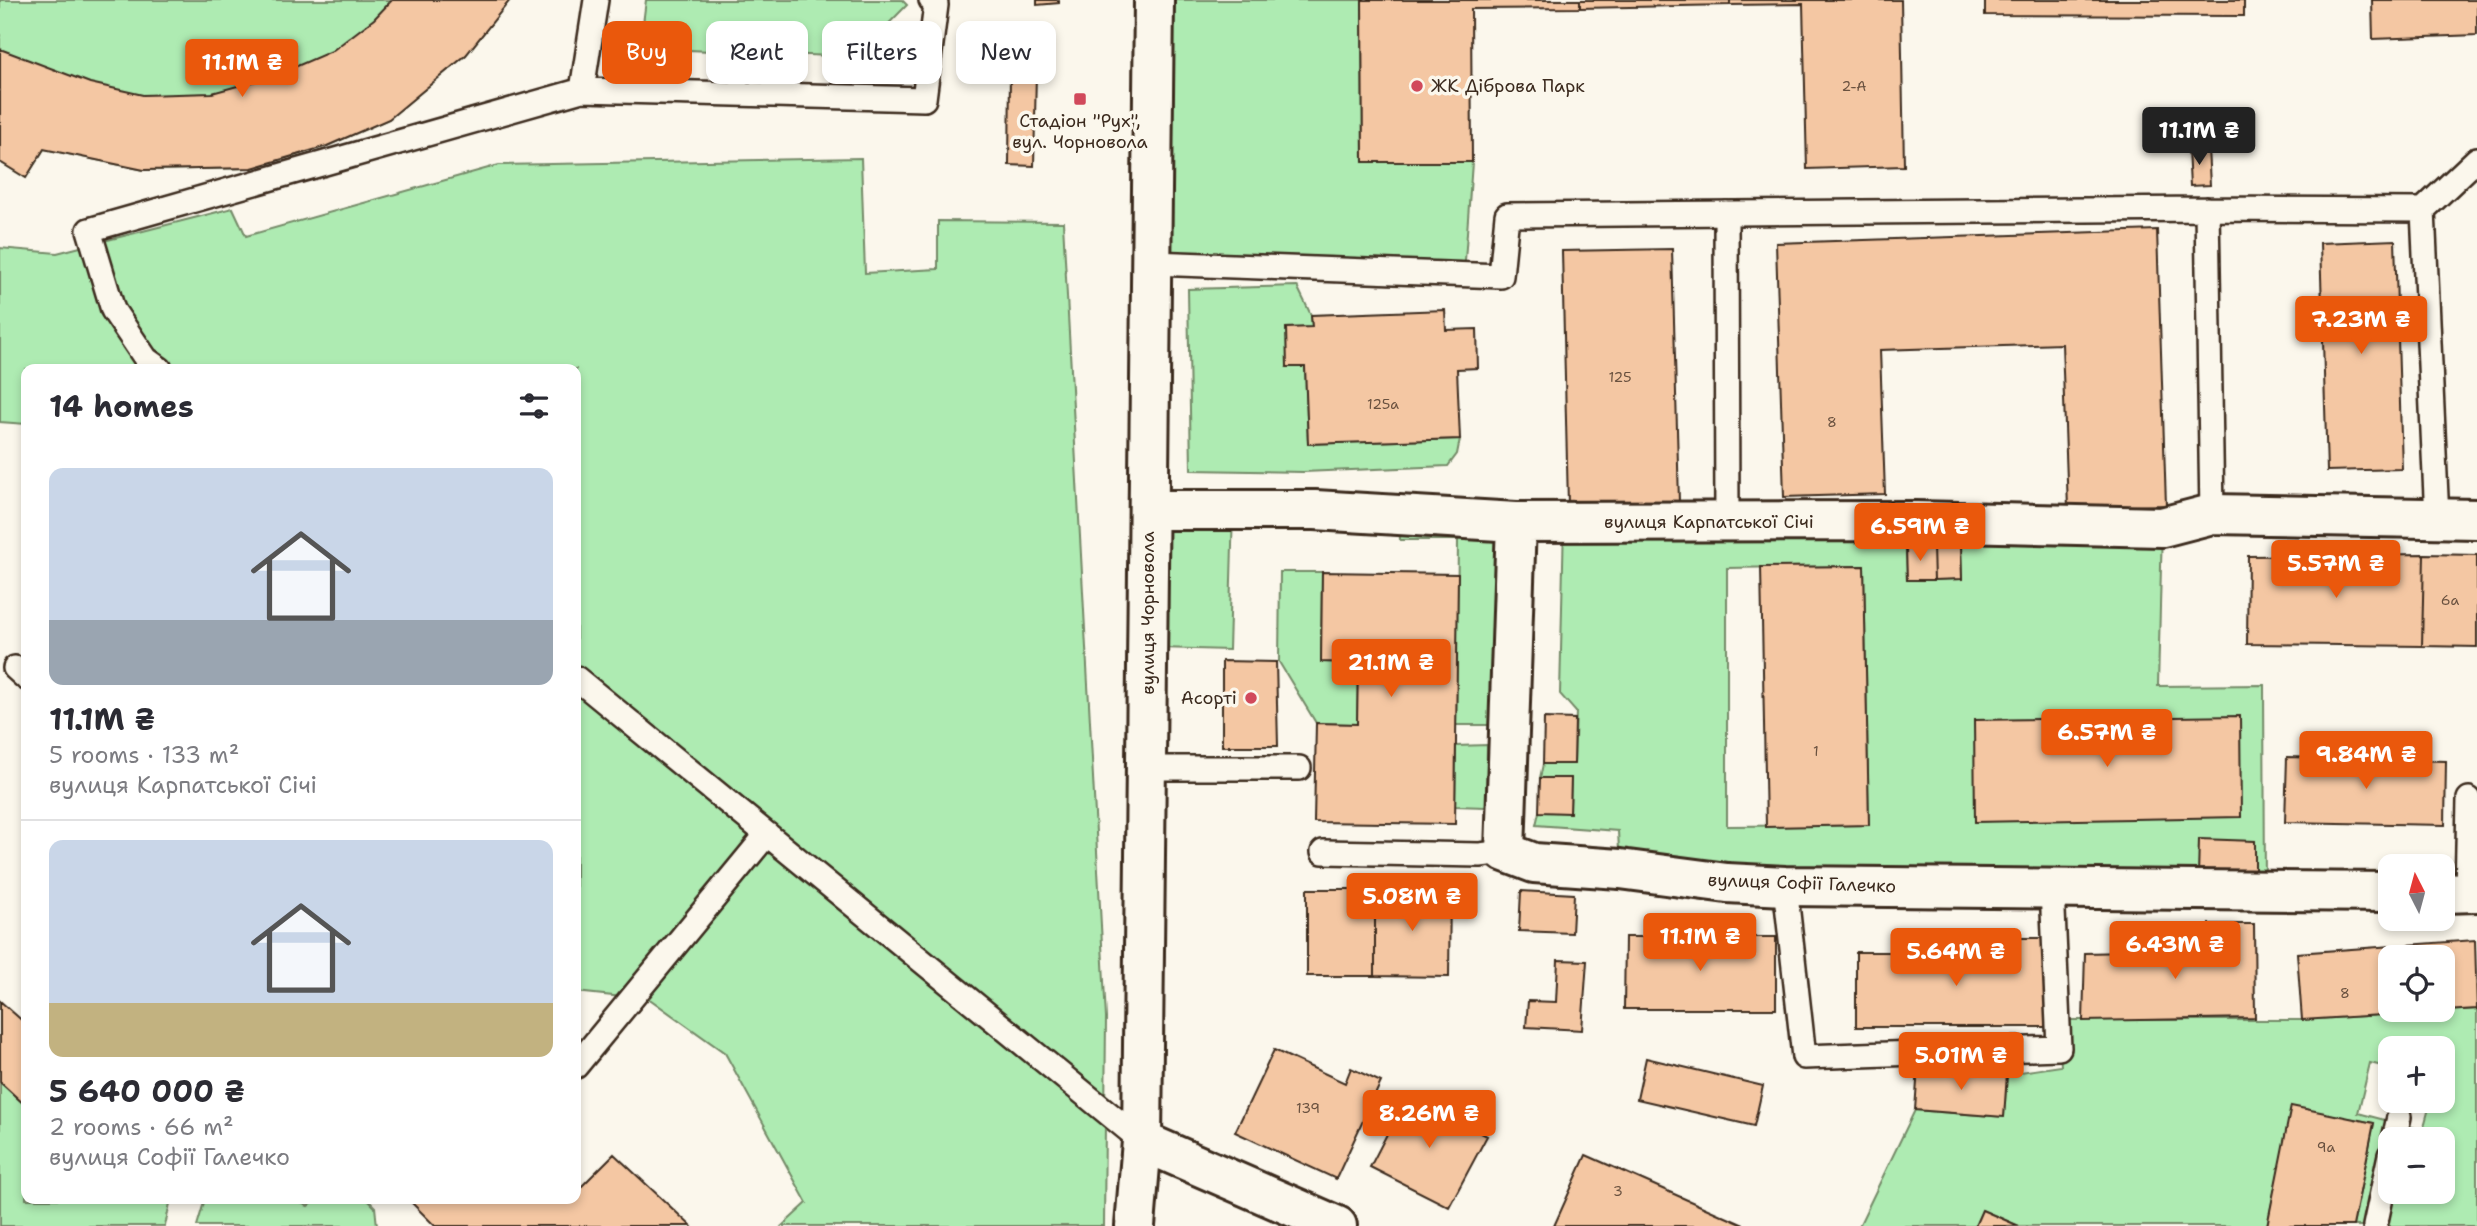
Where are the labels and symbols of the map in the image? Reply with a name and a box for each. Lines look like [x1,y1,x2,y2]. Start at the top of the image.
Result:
pin: 11.1M ₴ [177,40,307,99]
place label: ЖК Діброва Парк [1431,74,1585,98]
house number: 2-А [1842,77,1866,95]
marker: ЖК Діброва Парк [1409,78,1425,94]
marker: Стадіон "Рух", вул. Чорновола [1072,91,1088,107]
pin: 11.1M ₴ [2134,108,2264,167]
place label: Стадіон "Рух", вул. Чорновола [1012,109,1148,154]
pin: 7.23M ₴ [2296,296,2426,356]
house number: 125 [1608,368,1632,386]
house number: 125а [1367,395,1399,413]
house number: 8 [1827,413,1837,431]
pin: 6.59M ₴ [1855,504,1985,563]
street label: вулиця Карпатської Січі [1604,510,1814,534]
street label: вулиця Чорновола [1136,531,1160,695]
pin: 5.57M ₴ [2271,540,2401,600]
house number: 6а [2441,591,2460,609]
pin: 21.1M ₴ [1326,640,1456,699]
place label: Асорті [1181,686,1237,710]
marker: Асорті [1243,690,1259,706]
pin: 6.57M ₴ [2042,710,2172,769]
pin: 9.84M ₴ [2301,732,2431,791]
house number: 1 [1813,742,1819,760]
north arrow [2378,854,2455,931]
street label: вулиця Софії Галечко [1707,868,1897,898]
pin: 5.08M ₴ [1347,874,1477,933]
pin: 11.1M ₴ [1635,914,1765,973]
pin: 6.43M ₴ [2110,922,2240,981]
pin: 5.64M ₴ [1891,928,2021,988]
house number: 8 [2340,984,2350,1002]
pin: 5.01M ₴ [1896,1032,2026,1092]
pin: 8.26M ₴ [1364,1090,1494,1150]
house number: 139 [1296,1099,1320,1117]
house number: 9а [2317,1138,2336,1156]
house number: 3 [1613,1182,1623,1200]

